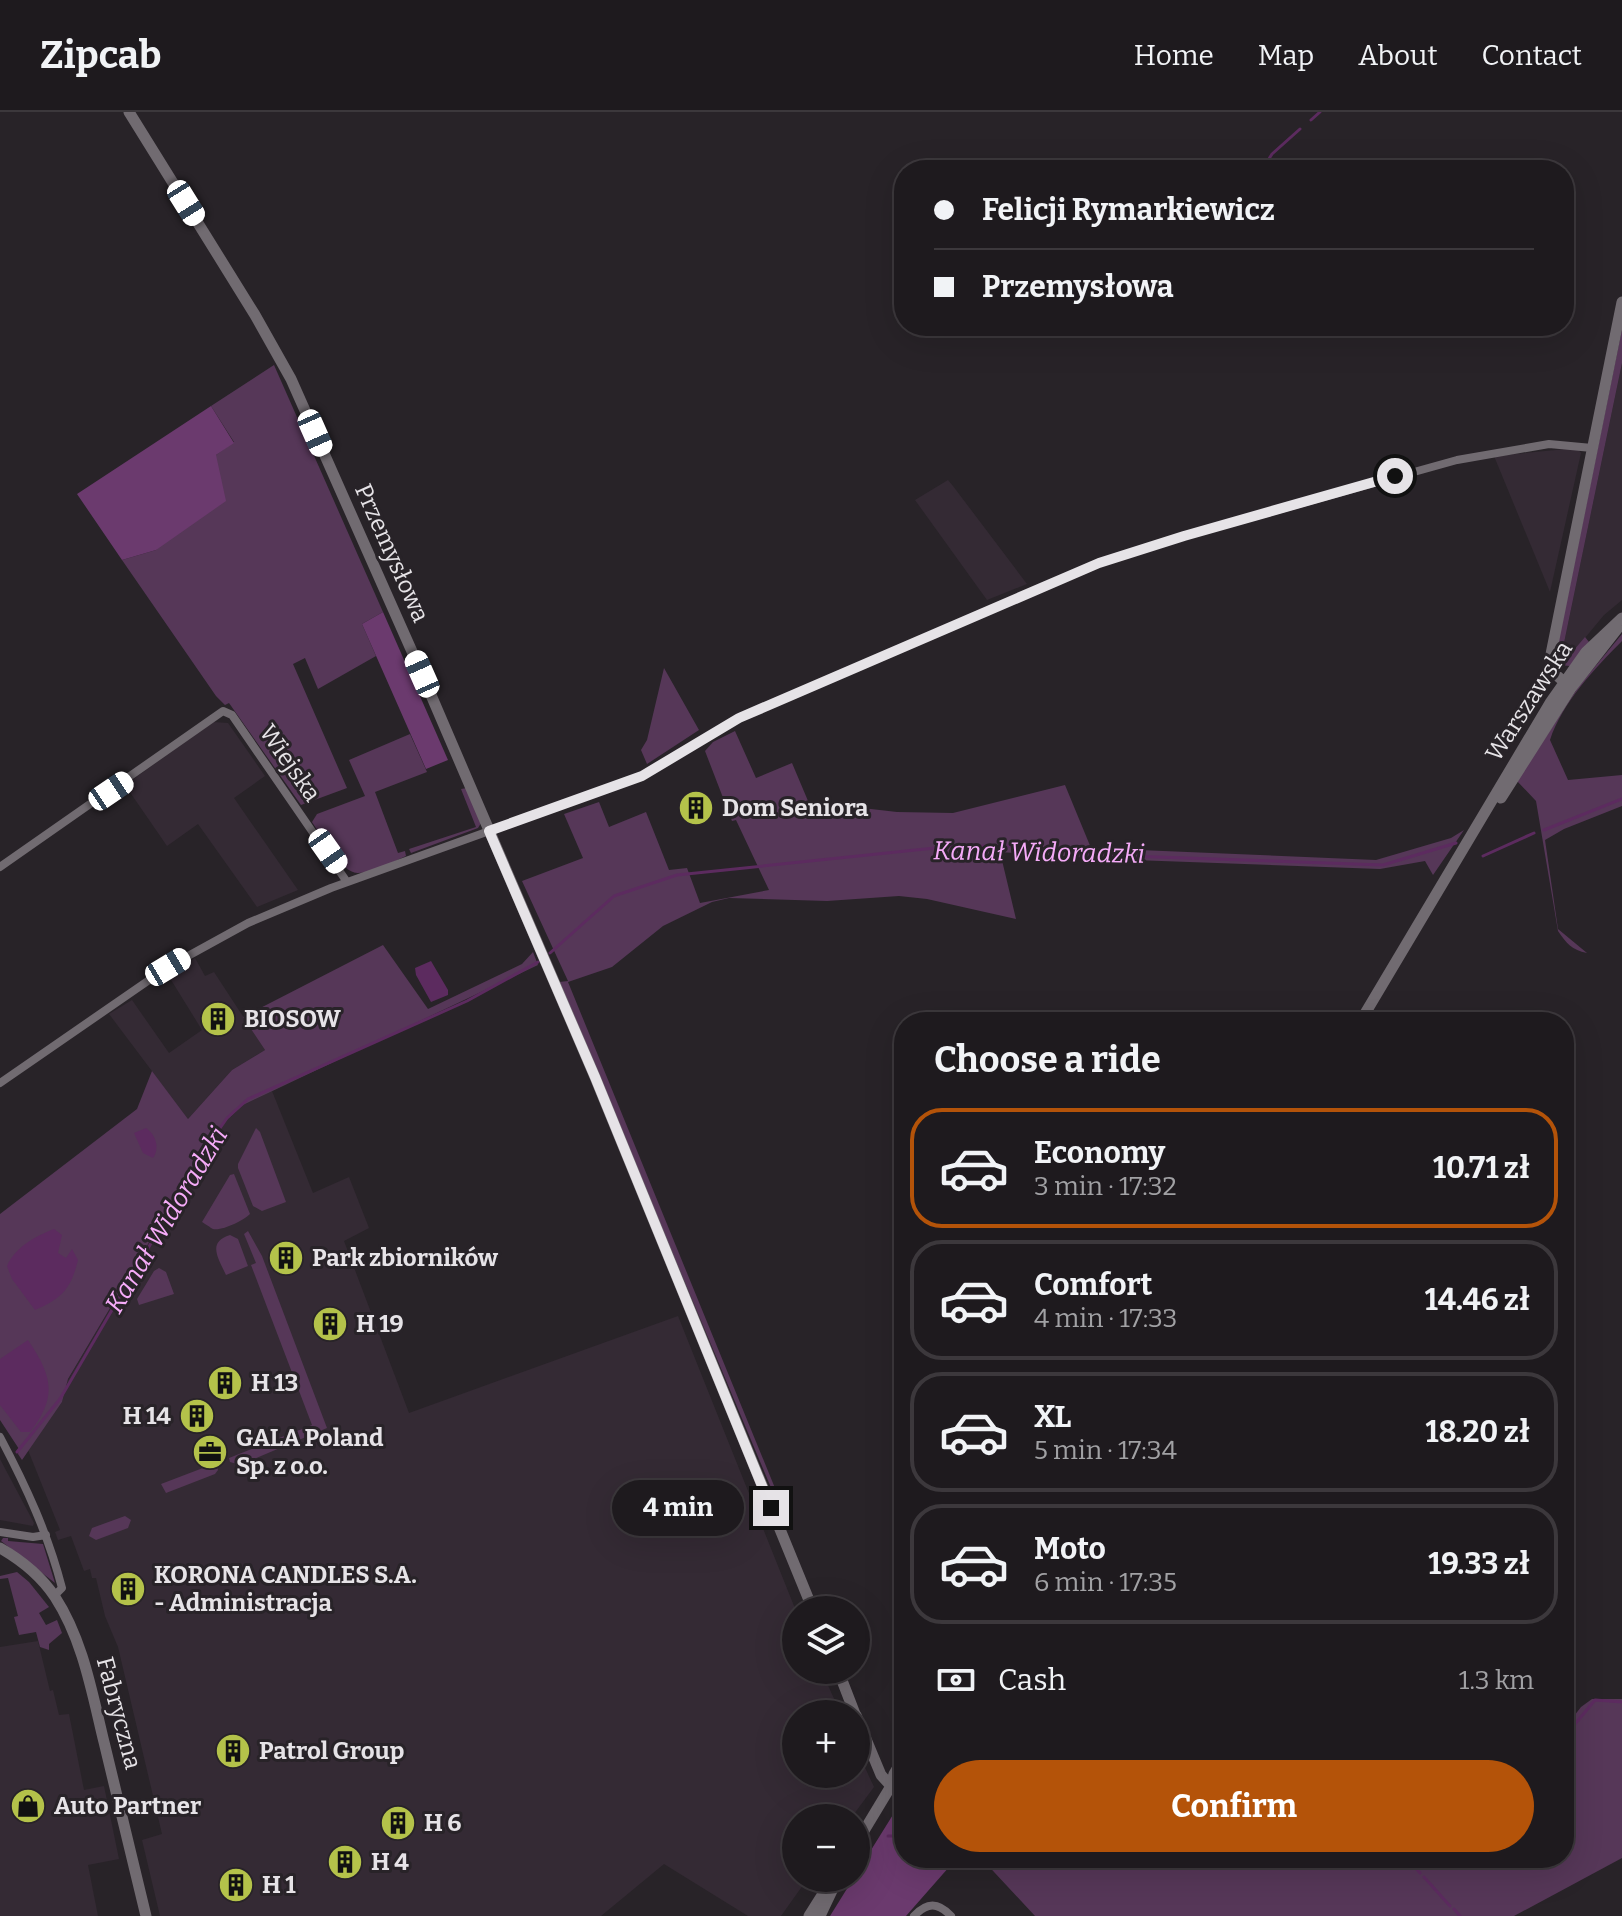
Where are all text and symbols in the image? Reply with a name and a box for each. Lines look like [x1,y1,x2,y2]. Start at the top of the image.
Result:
text: Zipcab [40,32,161,78]
text: Home [1134,39,1214,72]
text: Map [1258,39,1314,72]
text: About [1358,39,1438,72]
text: Contact [1482,39,1582,72]
car [163,176,209,230]
text: Felicji Rymarkiewicz [982,192,1275,228]
text: Przemysłowa [982,269,1174,305]
car [294,406,336,460]
route start [1377,458,1413,494]
street label: Przemysłowa [349,480,435,626]
street label: Warszawska [1480,636,1578,766]
car [401,647,443,701]
street label: Wiejska [253,719,327,807]
car [84,768,138,814]
building icon: Dom Seniora [677,789,715,827]
place label: Dom Seniora [722,794,869,822]
car [304,824,352,878]
water label: Kanał Widoradzki [933,835,1145,870]
car [141,944,195,990]
building icon: BIOSOW [199,1000,237,1038]
place label: BIOSOW [244,1005,341,1033]
text: Choose a ride [934,1038,1161,1082]
water label: Kanał Widoradzki [99,1122,234,1319]
icon: car [938,1132,1010,1204]
text: Economy [1034,1135,1165,1171]
text: 10.71 zł [1433,1150,1530,1186]
text: 3 min · 17:32 [1034,1171,1177,1202]
building icon: Park zbiorników [267,1239,305,1277]
place label: Park zbiorników [312,1244,499,1272]
icon: car [938,1264,1010,1336]
text: Comfort [1034,1267,1152,1303]
text: 14.46 zł [1425,1282,1530,1318]
text: 4 min · 17:33 [1034,1303,1177,1334]
building icon: H 19 [311,1305,349,1343]
place label: H 19 [356,1310,404,1338]
building icon: H 13 [206,1364,244,1402]
place label: H 13 [251,1369,298,1397]
icon: car [938,1396,1010,1468]
building icon: H 14 [178,1397,216,1435]
text: XL [1034,1399,1071,1435]
place label: H 14 [123,1402,171,1430]
text: 18.20 zł [1425,1414,1530,1450]
place label: GALA Poland Sp. z o.o. [236,1424,384,1480]
office icon: GALA Poland Sp. z o.o. [191,1433,229,1471]
text: 5 min · 17:34 [1034,1435,1177,1466]
callout: 4 min [611,1480,743,1536]
route end [753,1490,789,1526]
text: 4 min [643,1492,713,1523]
icon: car [938,1528,1010,1600]
text: Moto [1034,1531,1106,1567]
text: 19.33 zł [1428,1546,1530,1582]
place label: KORONA CANDLES S.A. - Administracja [154,1561,417,1617]
text: 6 min · 17:35 [1034,1567,1177,1598]
building icon: KORONA CANDLES S.A. - Administracja [109,1570,147,1608]
map controls [782,1596,870,1892]
button: layers [782,1596,870,1684]
street label: Fabryczna [91,1654,147,1772]
icon: cash [934,1658,978,1702]
text: Cash [998,1662,1066,1698]
text: 1.3 km [1459,1665,1534,1696]
button: + [782,1700,870,1788]
building icon: Patrol Group [214,1732,252,1770]
place label: Patrol Group [259,1737,404,1765]
button: Confirm [934,1760,1534,1852]
shop icon: Auto Partner [9,1787,47,1825]
place label: Auto Partner [54,1792,201,1820]
building icon: H 6 [379,1804,417,1842]
button: − [782,1804,870,1892]
place label: H 6 [424,1809,461,1837]
building icon: H 4 [326,1843,364,1881]
place label: H 4 [371,1848,409,1876]
building icon: H 1 [217,1866,255,1904]
place label: H 1 [262,1871,296,1899]

